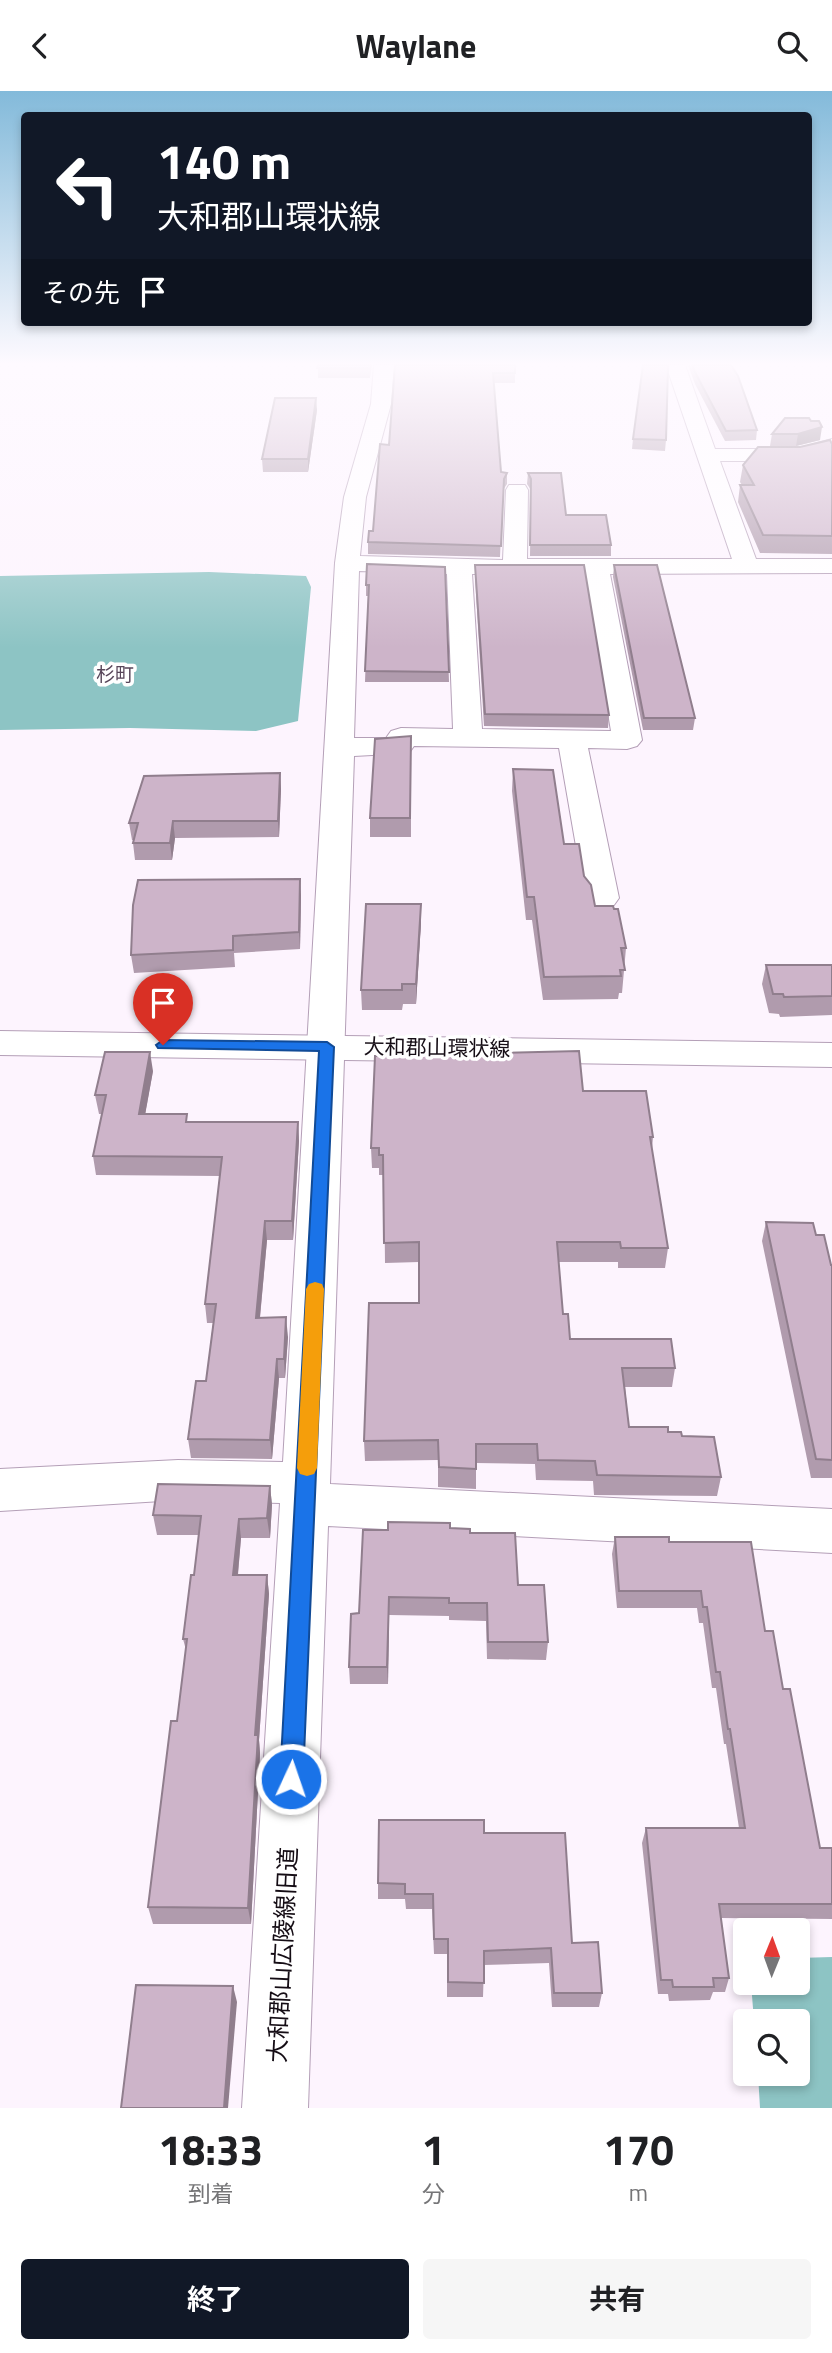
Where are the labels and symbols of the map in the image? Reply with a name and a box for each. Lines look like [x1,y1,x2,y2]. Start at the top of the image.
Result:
district label: 杉町 [96,659,134,688]
pin [133,973,193,1045]
street label: 大和郡山環状線 [363,1030,511,1064]
position arrow [254,1742,328,1816]
street label: 大和郡山広陵線旧道 [258,1846,306,2064]
north arrow [733,1918,810,1995]

